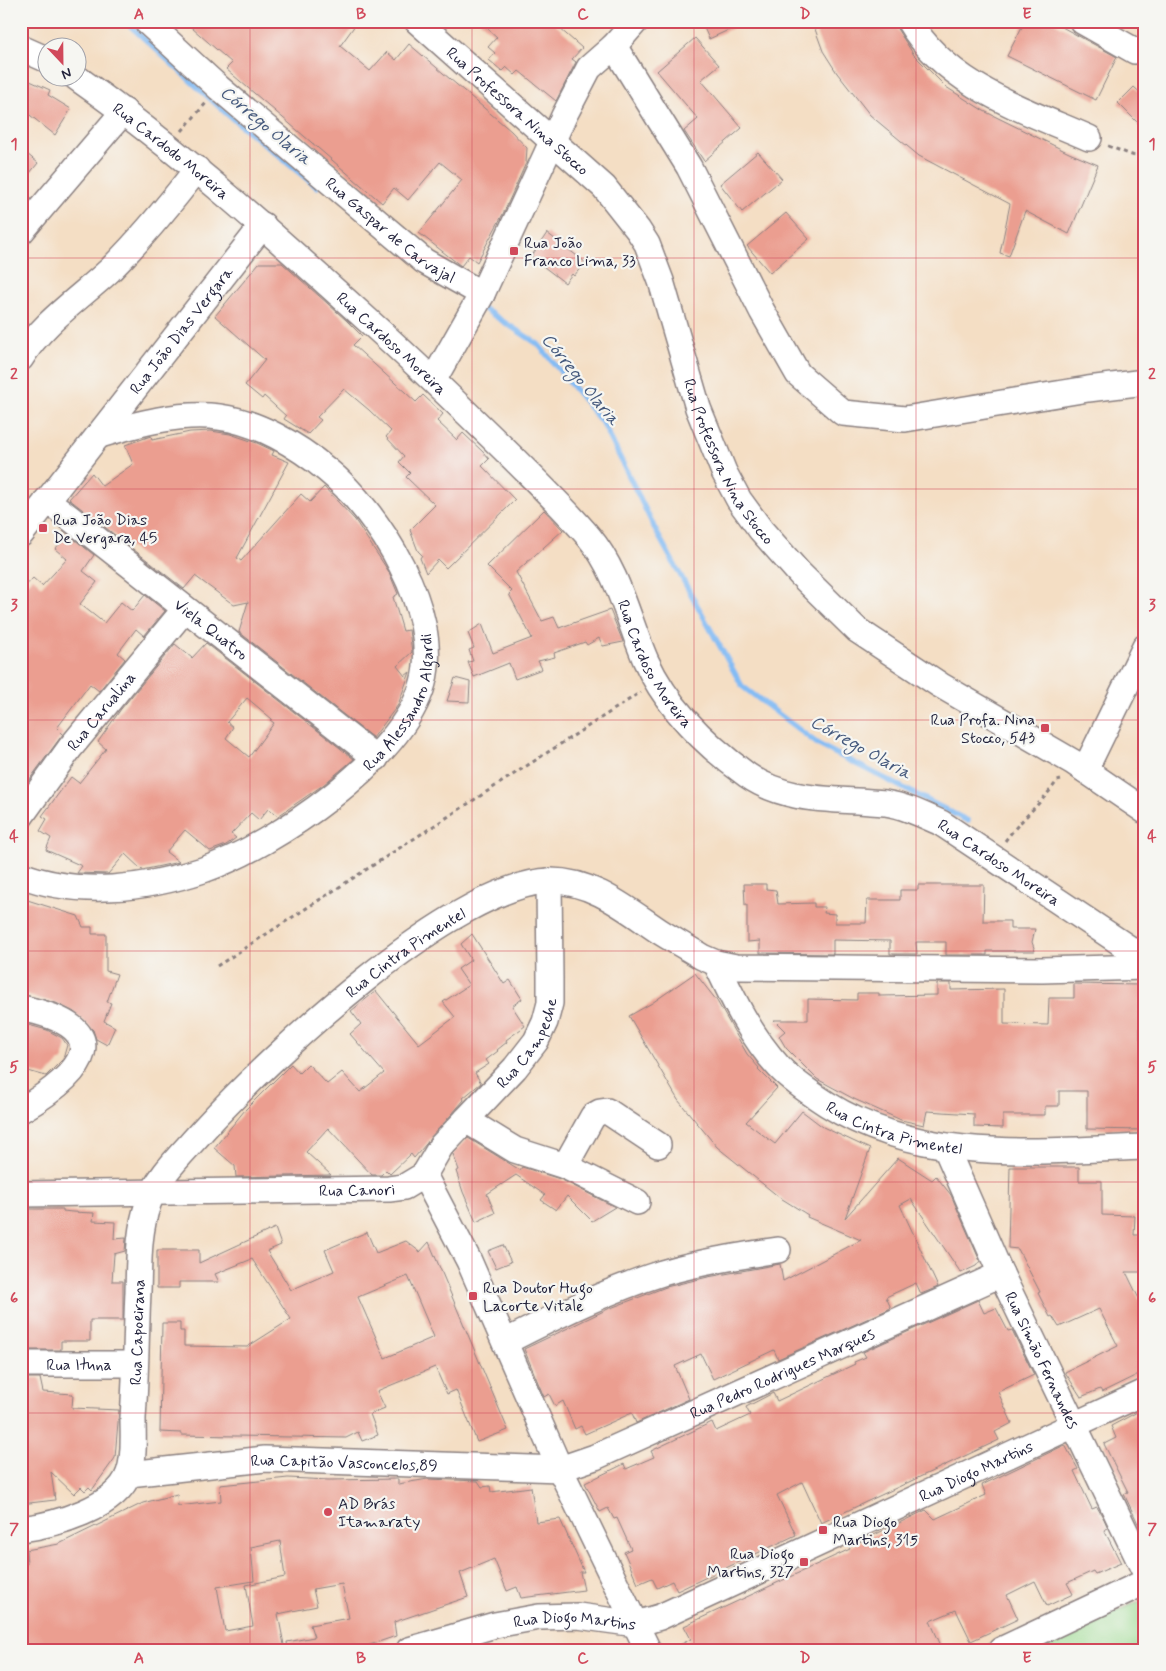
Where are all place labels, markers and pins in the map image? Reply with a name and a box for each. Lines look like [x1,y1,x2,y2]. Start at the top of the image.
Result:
place label: Rua João Franco Lima, 33 [524,233,636,272]
marker: Rua João Franco Lima, 33 [508,245,520,257]
place label: Rua João Dias De Vergara, 45 [53,510,157,549]
marker: Rua João Dias De Vergara, 45 [37,522,49,534]
place label: Rua Profa. Nina Stocco, 543 [931,710,1035,749]
marker: Rua Profa. Nina Stocco, 543 [1039,722,1051,734]
place label: Rua Doutor Hugo Lacorte Vitale [483,1278,593,1317]
marker: Rua Doutor Hugo Lacorte Vitale [467,1290,479,1302]
place label: AD Brás Itamaraty [338,1494,420,1533]
marker: AD Brás Itamaraty [322,1506,334,1518]
place label: Rua Diogo Martins, 315 [833,1512,918,1551]
marker: Rua Diogo Martins, 315 [817,1524,829,1536]
place label: Rua Diogo Martins, 327 [707,1544,794,1583]
marker: Rua Diogo Martins, 327 [798,1556,810,1568]

